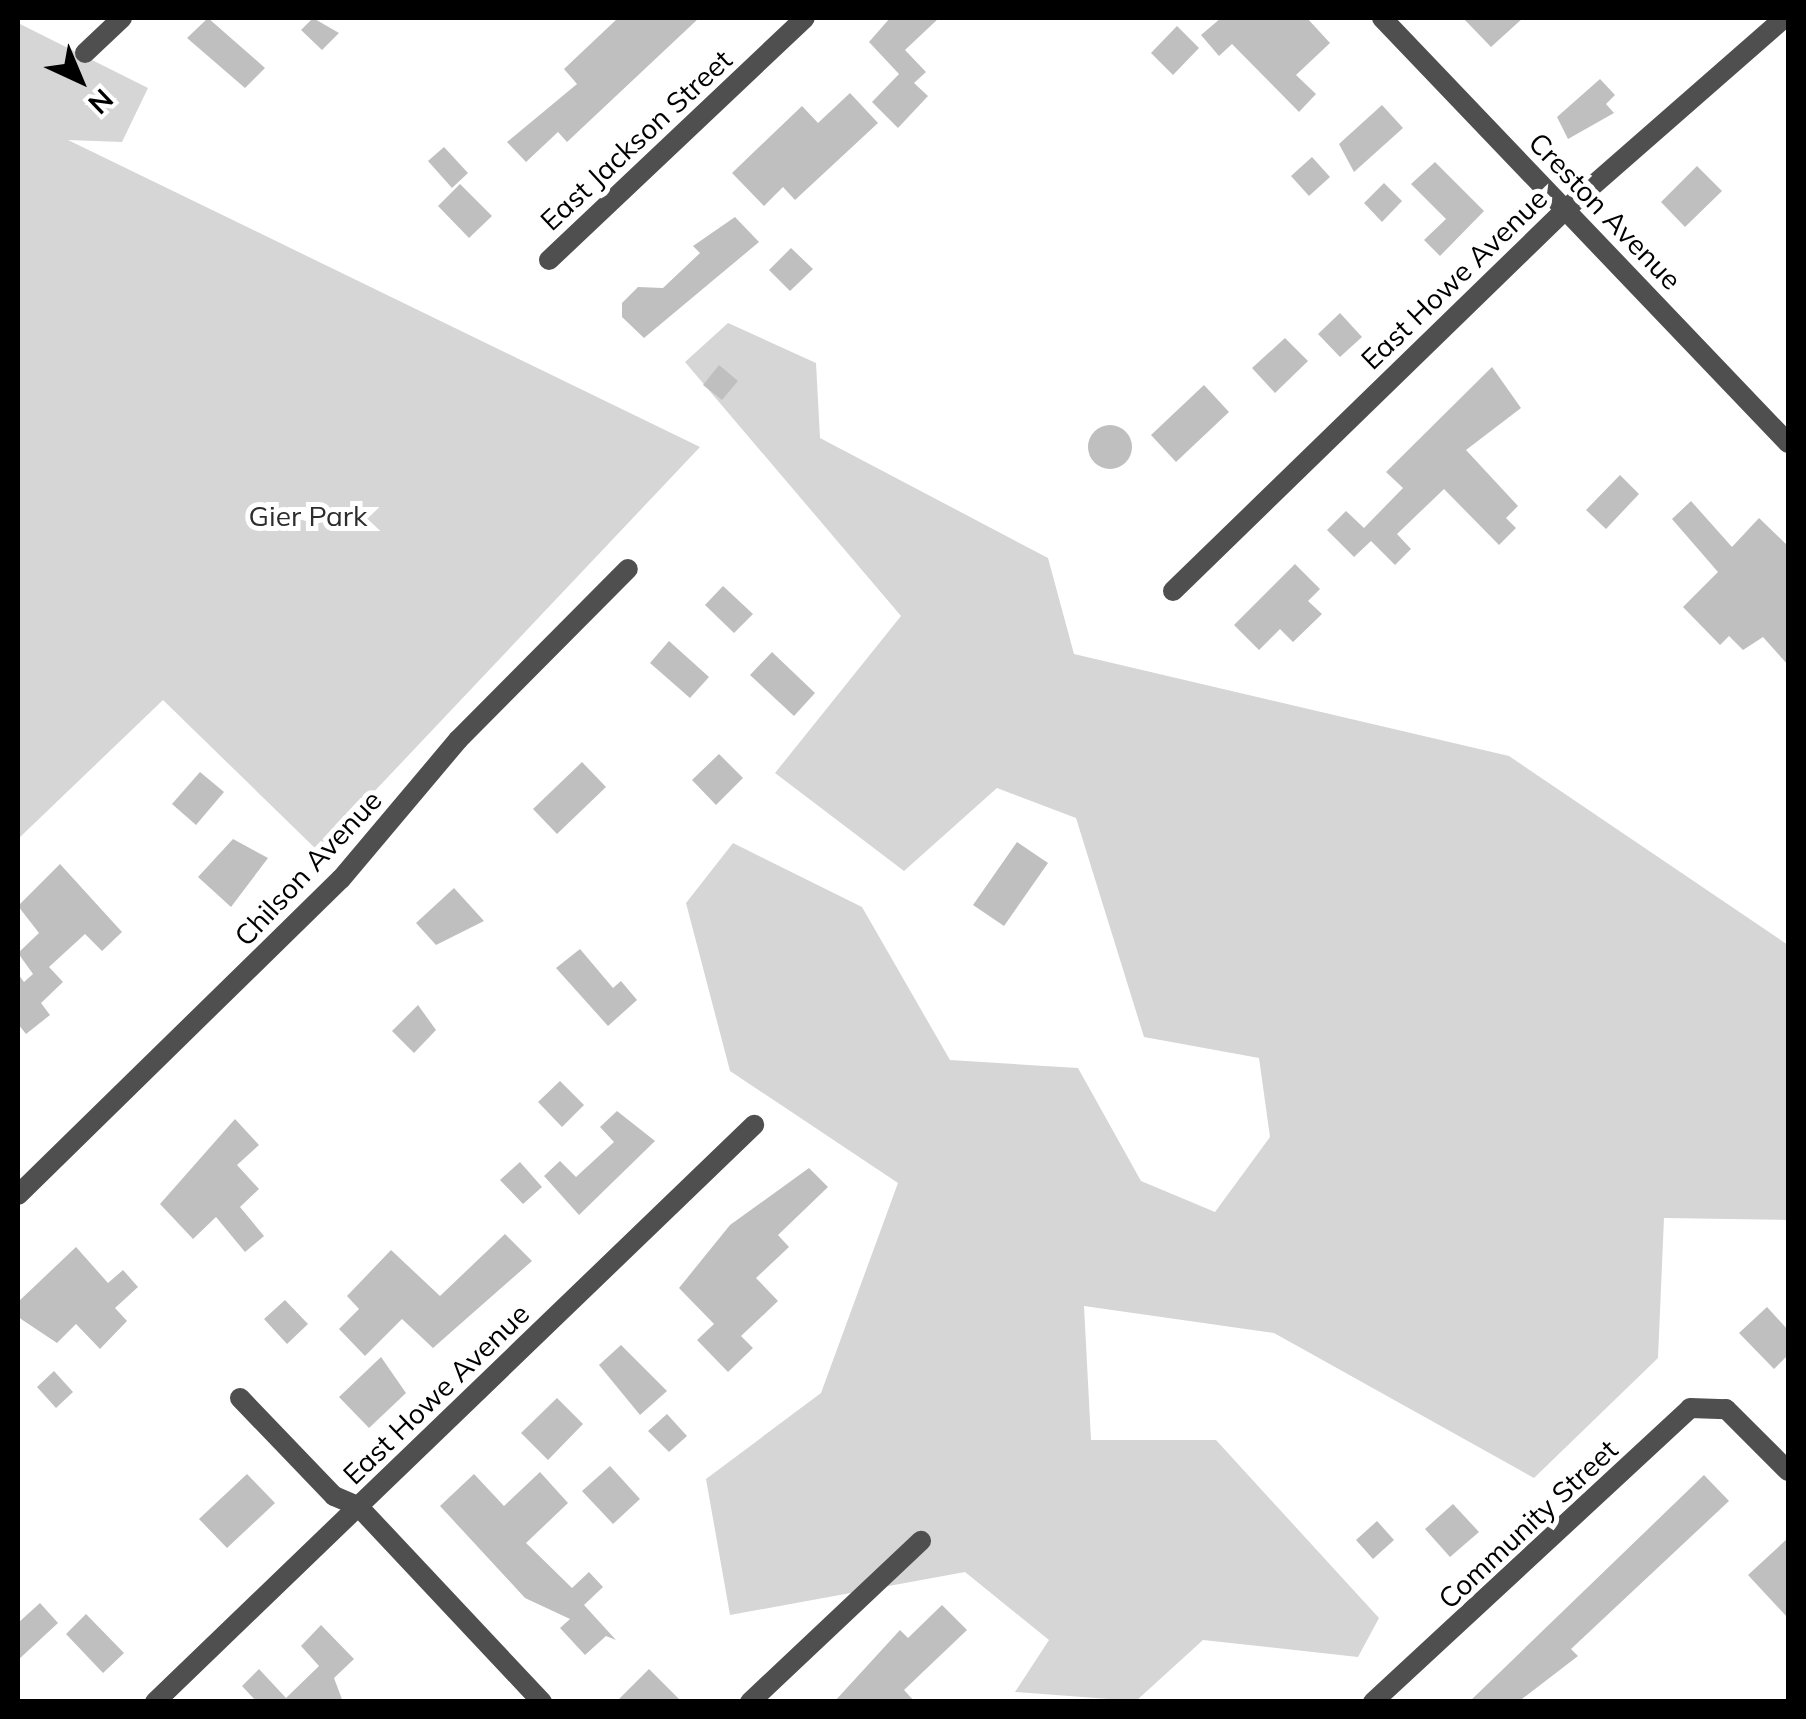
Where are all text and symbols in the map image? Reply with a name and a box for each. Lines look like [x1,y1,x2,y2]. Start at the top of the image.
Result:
north arrow [30,30,130,130]
street label: East Jackson Street [534,43,738,237]
text: N [81,82,121,122]
street label: Creston Avenue [1522,126,1688,296]
street label: East Howe Avenue [1354,182,1554,376]
park label: Gier Park [249,499,367,533]
street label: Chilson Avenue [228,783,388,953]
street label: East Howe Avenue [336,1297,536,1491]
street label: Community Street [1432,1433,1624,1615]

